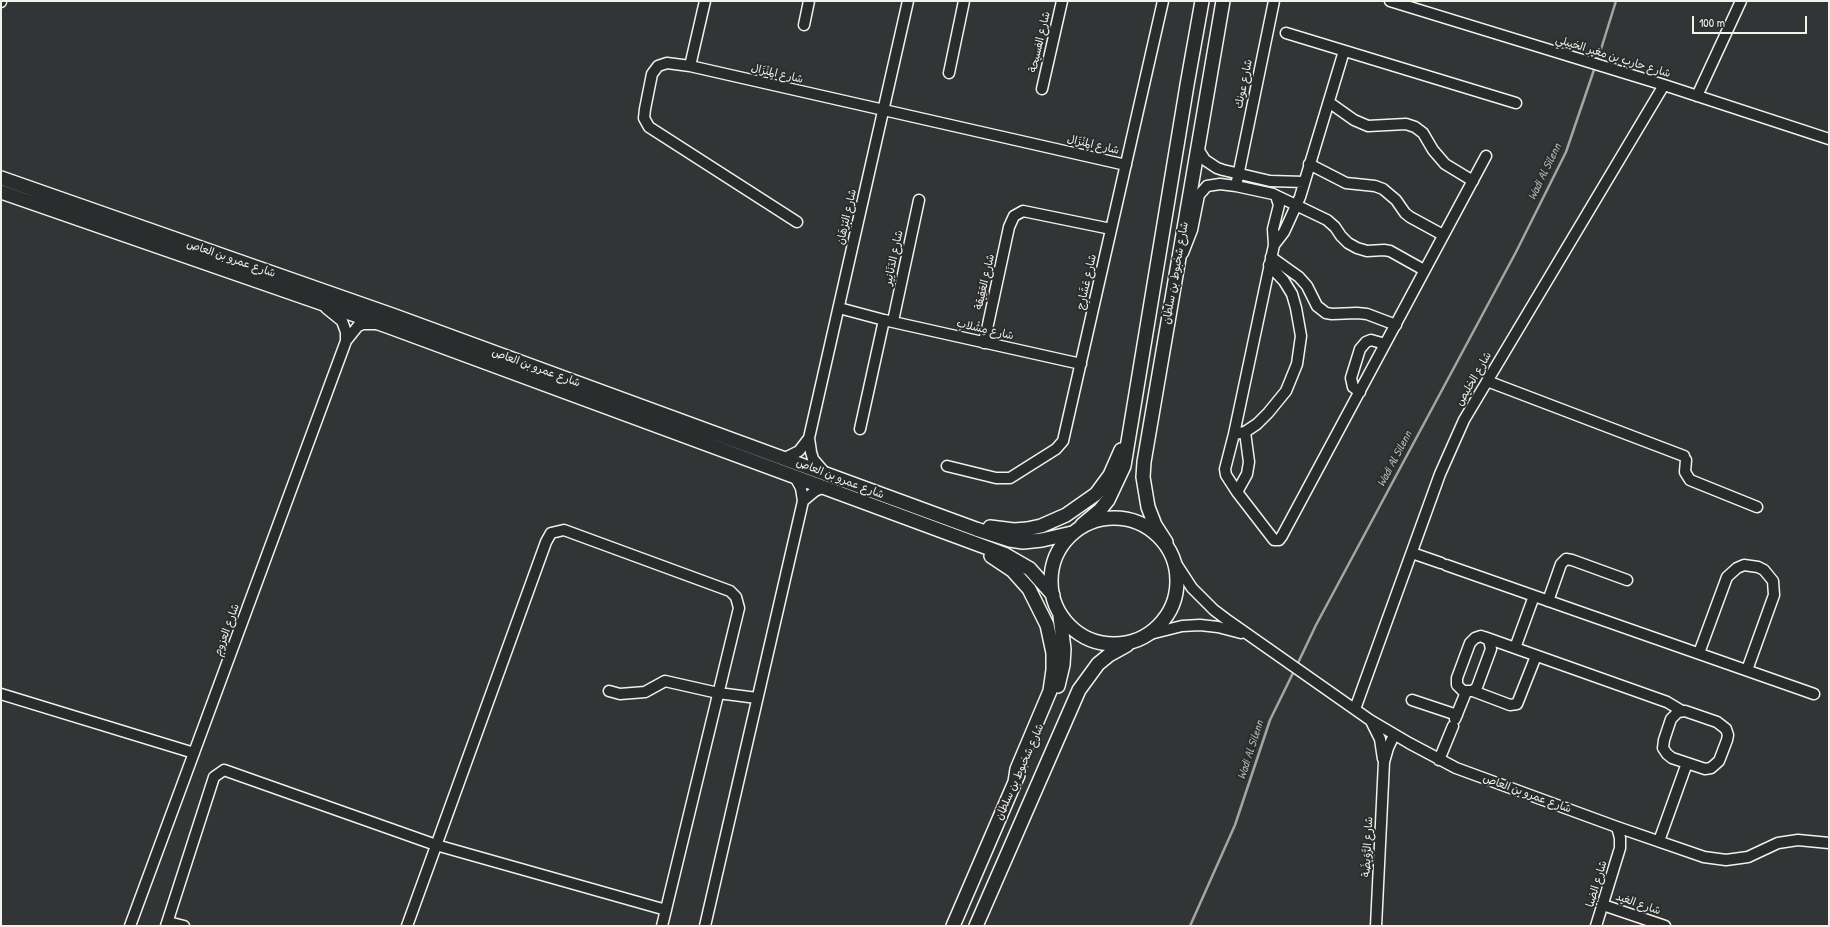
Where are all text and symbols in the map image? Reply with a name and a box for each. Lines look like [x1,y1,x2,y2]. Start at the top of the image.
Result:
scale bar [1694,8,1809,34]
street label: شارع الفسيحة [1027,10,1053,74]
text: 100 m [1699,14,1725,31]
street label: شارع حارب بن مغير الخييلي [1554,33,1672,81]
street label: شارع عونك [1232,58,1256,110]
street label: شارع المِنْزَال [750,62,804,86]
street label: شارع المِنْزَال [1066,133,1120,157]
water label: Wadi Al Silenn [1525,141,1565,203]
street label: شارع البُرْهَان [834,188,860,246]
street label: شارع شخبوط بن سلطان [1160,221,1192,325]
street label: شارع الدَنَانِير [882,229,906,287]
street label: شارع عمرو بن العاص [185,238,277,280]
street label: شارع العَقِيقة [972,253,998,311]
street label: شارع عَشَارِج [1074,253,1100,311]
street label: شارع مِشْلاب [955,317,1015,343]
street label: شارع عمرو بن العاص [490,346,582,390]
street label: شارع الخليص [1453,350,1495,408]
water label: Wadi Al Silenn [1374,429,1416,489]
street label: شارع عمرو بن العاص [794,456,886,502]
street label: شارع العزوم [211,602,243,658]
water label: Wadi Al Silenn [1235,719,1267,781]
street label: شارع شخبوط بن سلطان [993,722,1047,822]
street label: شارع عمرو بن العاص [1481,772,1573,816]
street label: شارع الرُّوَيضَة [1360,816,1376,878]
street label: شارع الضبا [1584,859,1610,909]
street label: شارع الغيد [1614,890,1662,918]

